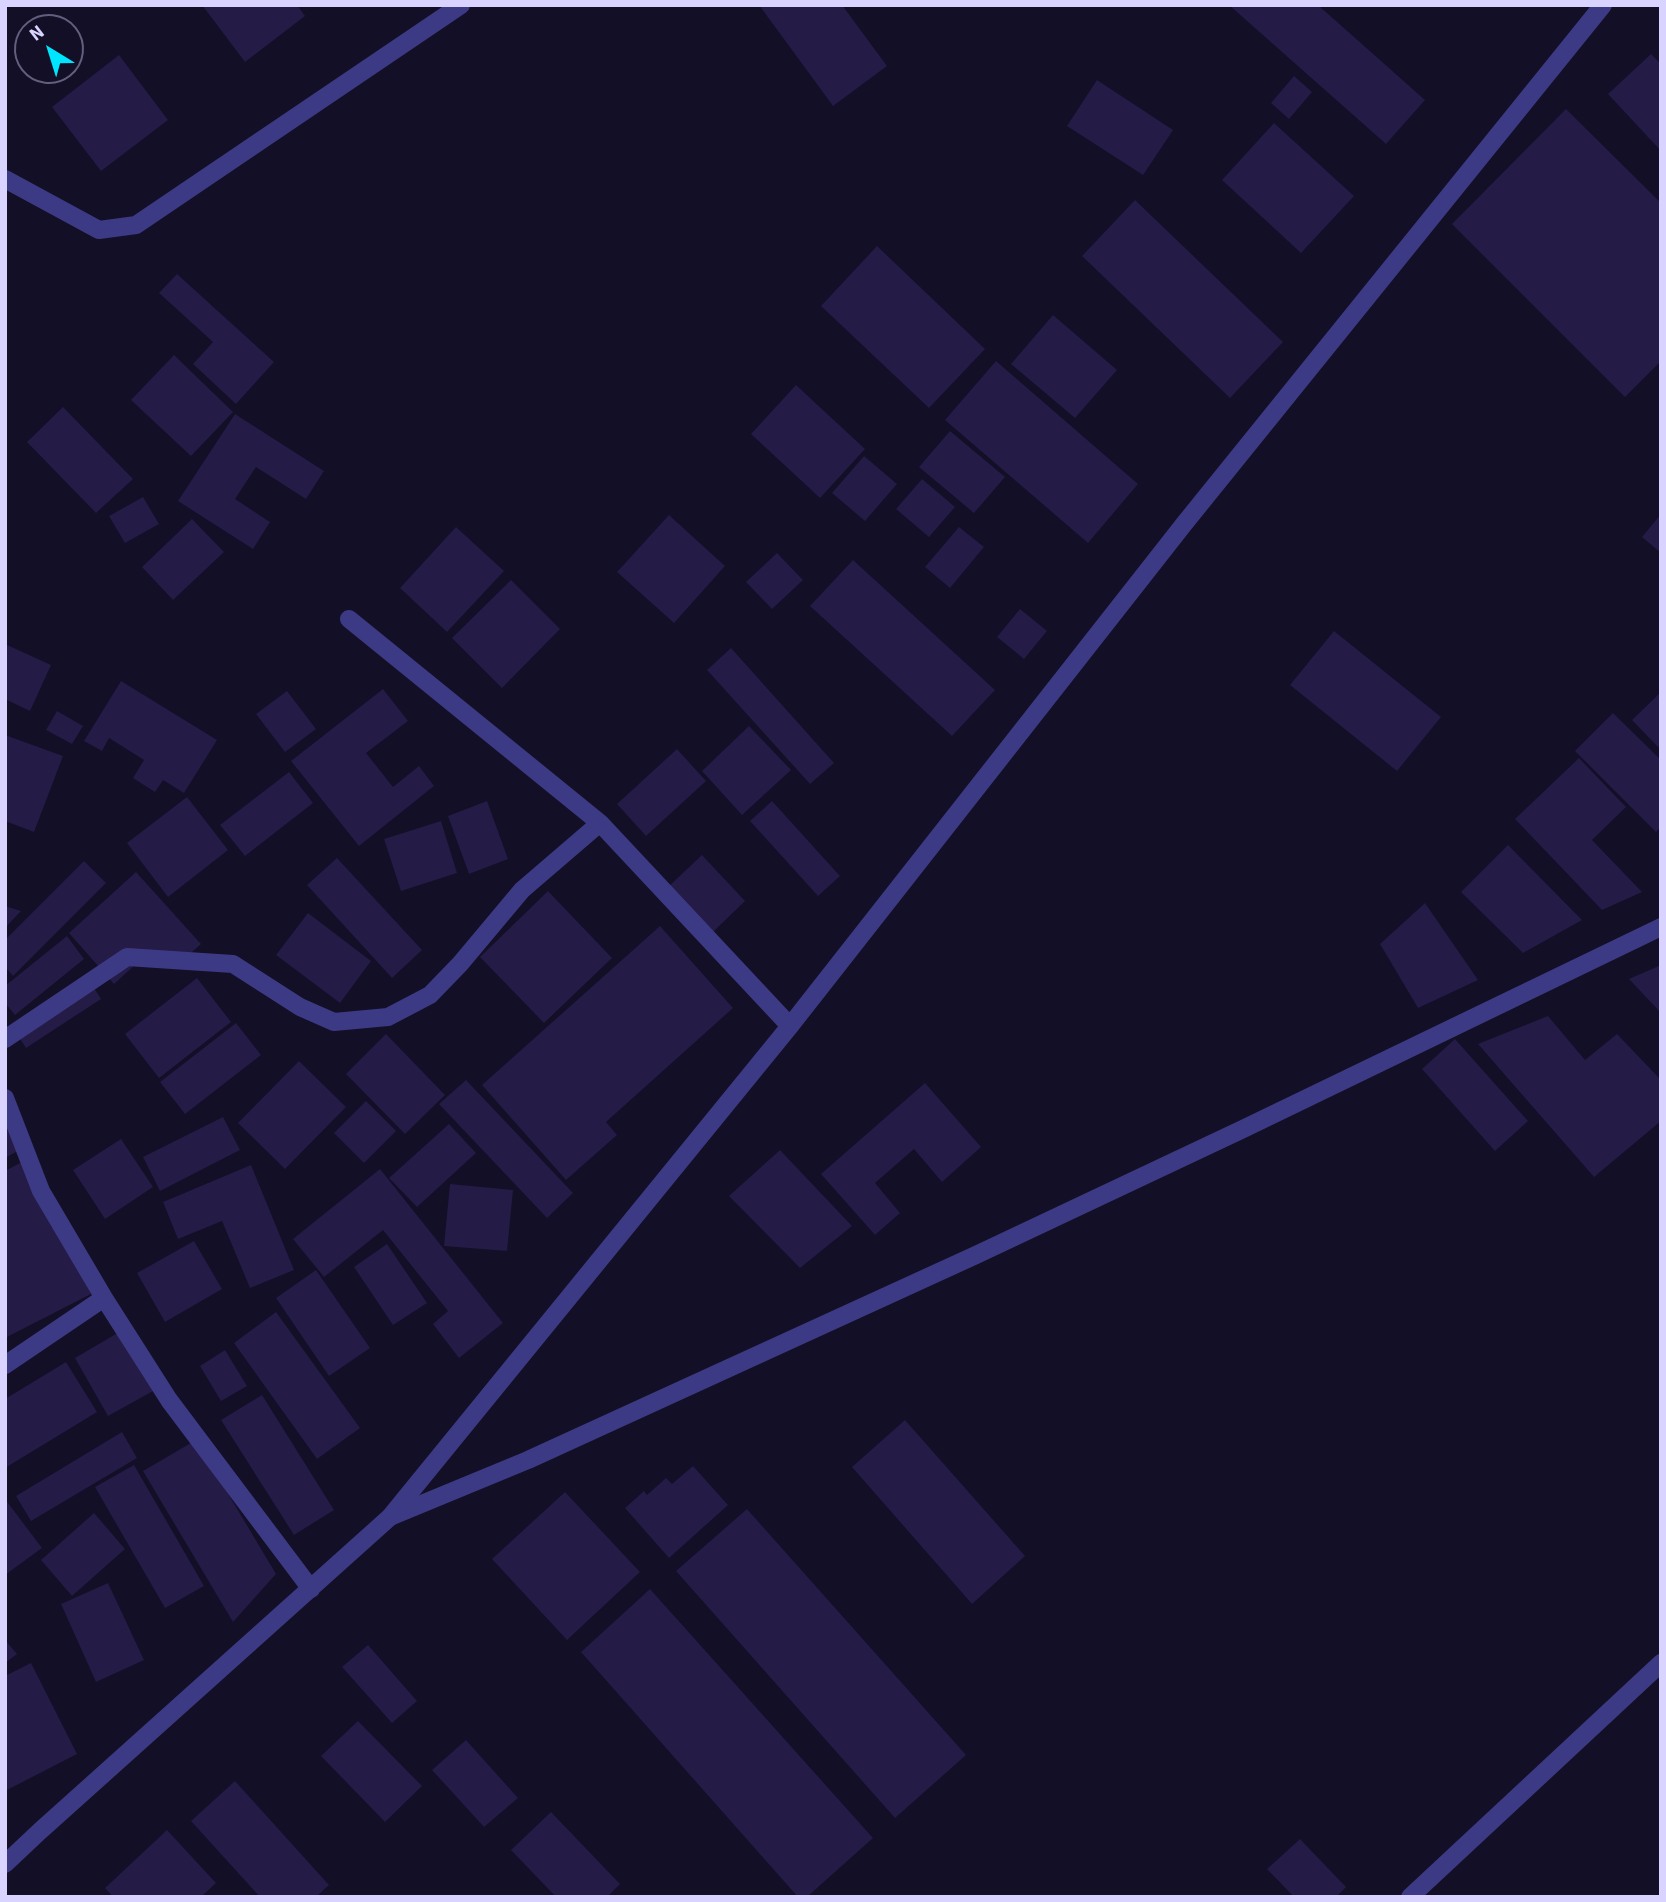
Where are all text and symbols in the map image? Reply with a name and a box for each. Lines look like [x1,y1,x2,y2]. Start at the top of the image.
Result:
north arrow [14,14,84,84]
text: N [24,19,50,48]

